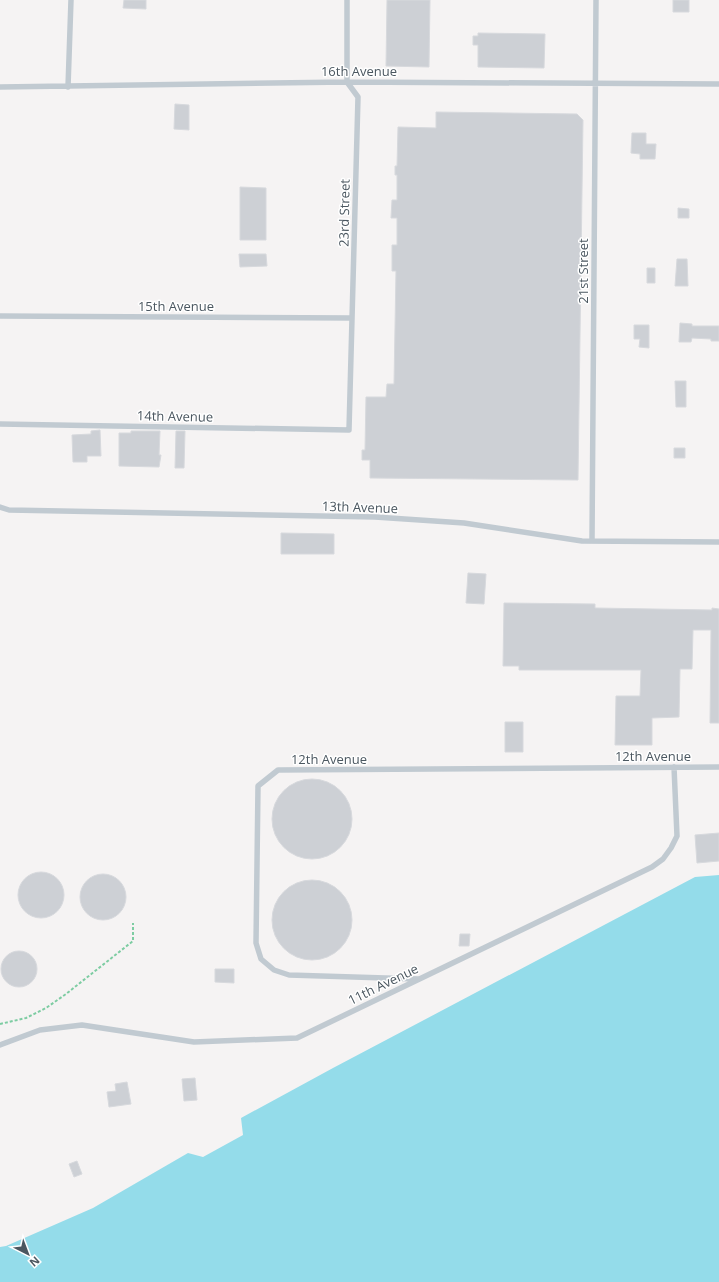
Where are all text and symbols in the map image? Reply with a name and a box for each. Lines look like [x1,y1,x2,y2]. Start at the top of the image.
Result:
street label: 16th Avenue [321,62,397,80]
street label: 23rd Street [334,179,354,247]
street label: 21st Street [574,238,592,304]
street label: 15th Avenue [138,297,214,315]
street label: 14th Avenue [137,406,213,426]
street label: 13th Avenue [322,497,398,517]
street label: 12th Avenue [615,747,691,765]
street label: 12th Avenue [291,750,367,768]
street label: 11th Avenue [345,959,421,1009]
north arrow [8,1234,48,1274]
text: N [27,1253,43,1270]

